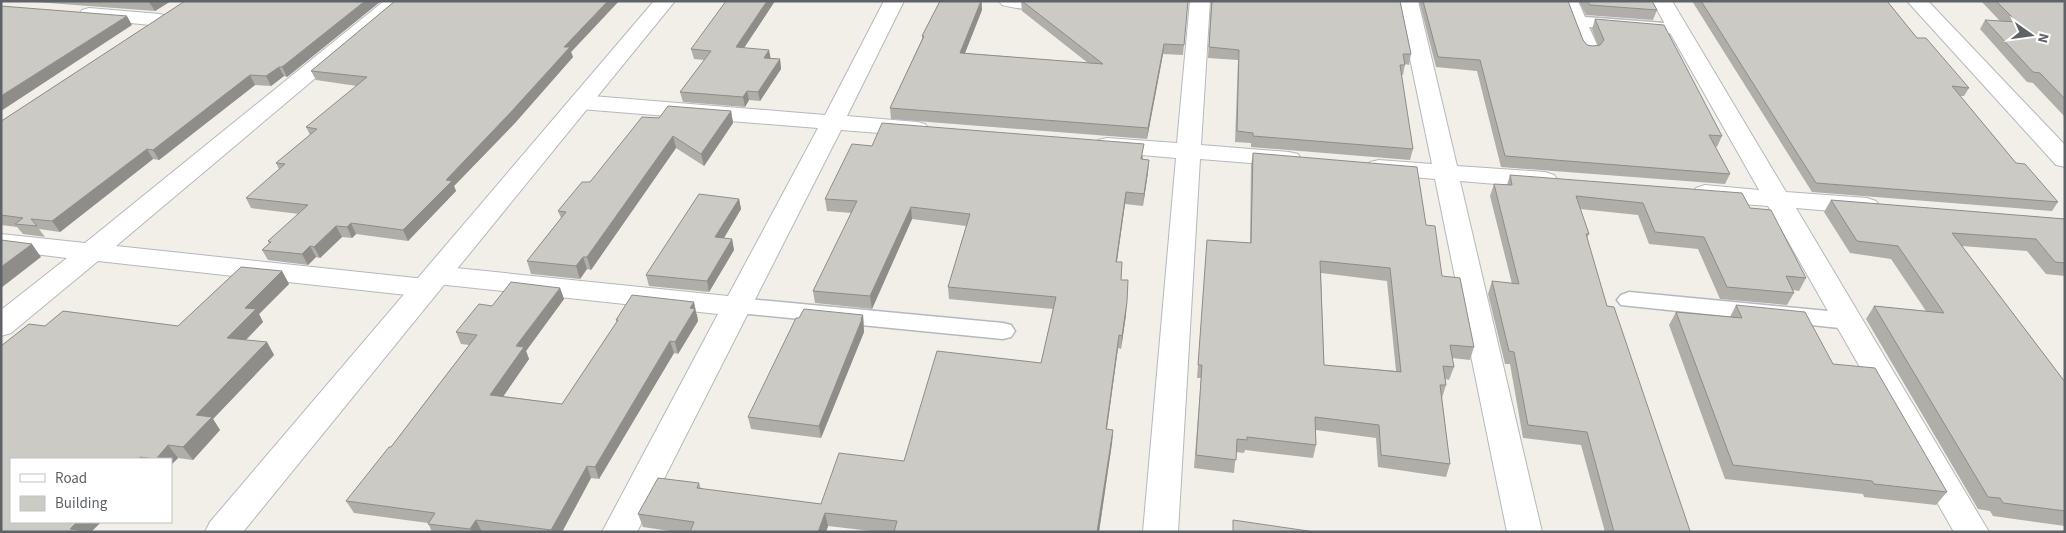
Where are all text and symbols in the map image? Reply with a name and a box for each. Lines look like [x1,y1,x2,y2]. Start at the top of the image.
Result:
north arrow [2006,10,2056,60]
text: N [2032,31,2053,45]
legend [10,458,172,523]
text: Road [55,468,87,489]
text: Building [55,493,108,514]

